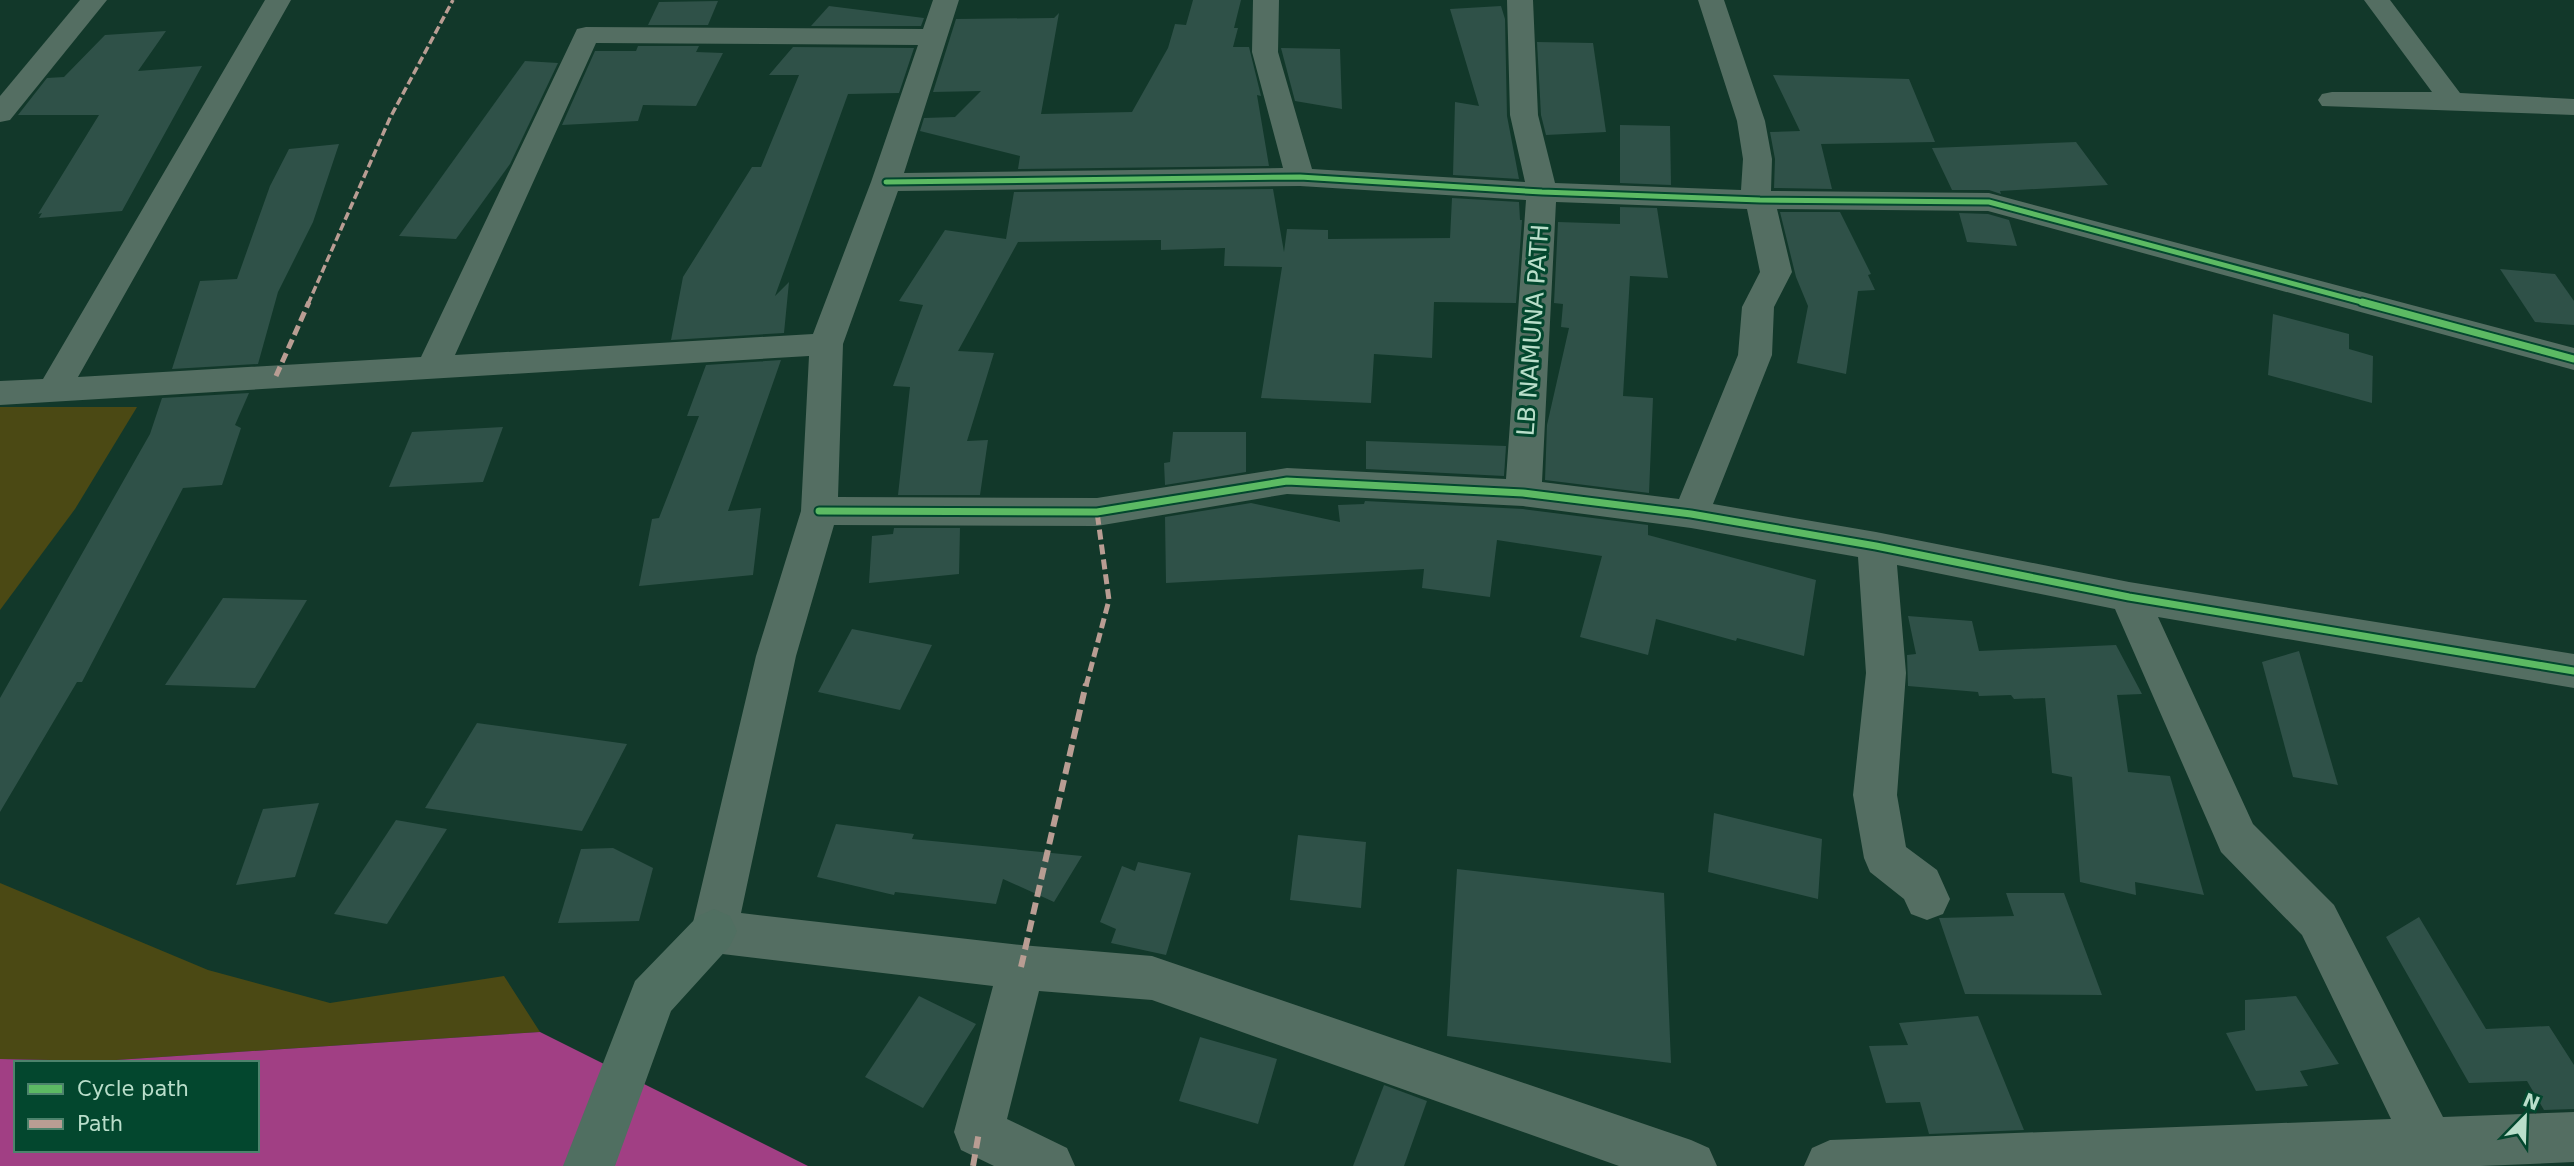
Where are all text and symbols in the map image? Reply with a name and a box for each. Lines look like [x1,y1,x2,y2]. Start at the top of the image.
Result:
street label: LB NAMUNA PATH [1512,223,1554,437]
legend [14,1061,259,1152]
text: Cycle path [77,1077,189,1101]
north arrow [2490,1082,2560,1152]
text: N [2520,1088,2543,1115]
text: Path [77,1112,123,1136]

